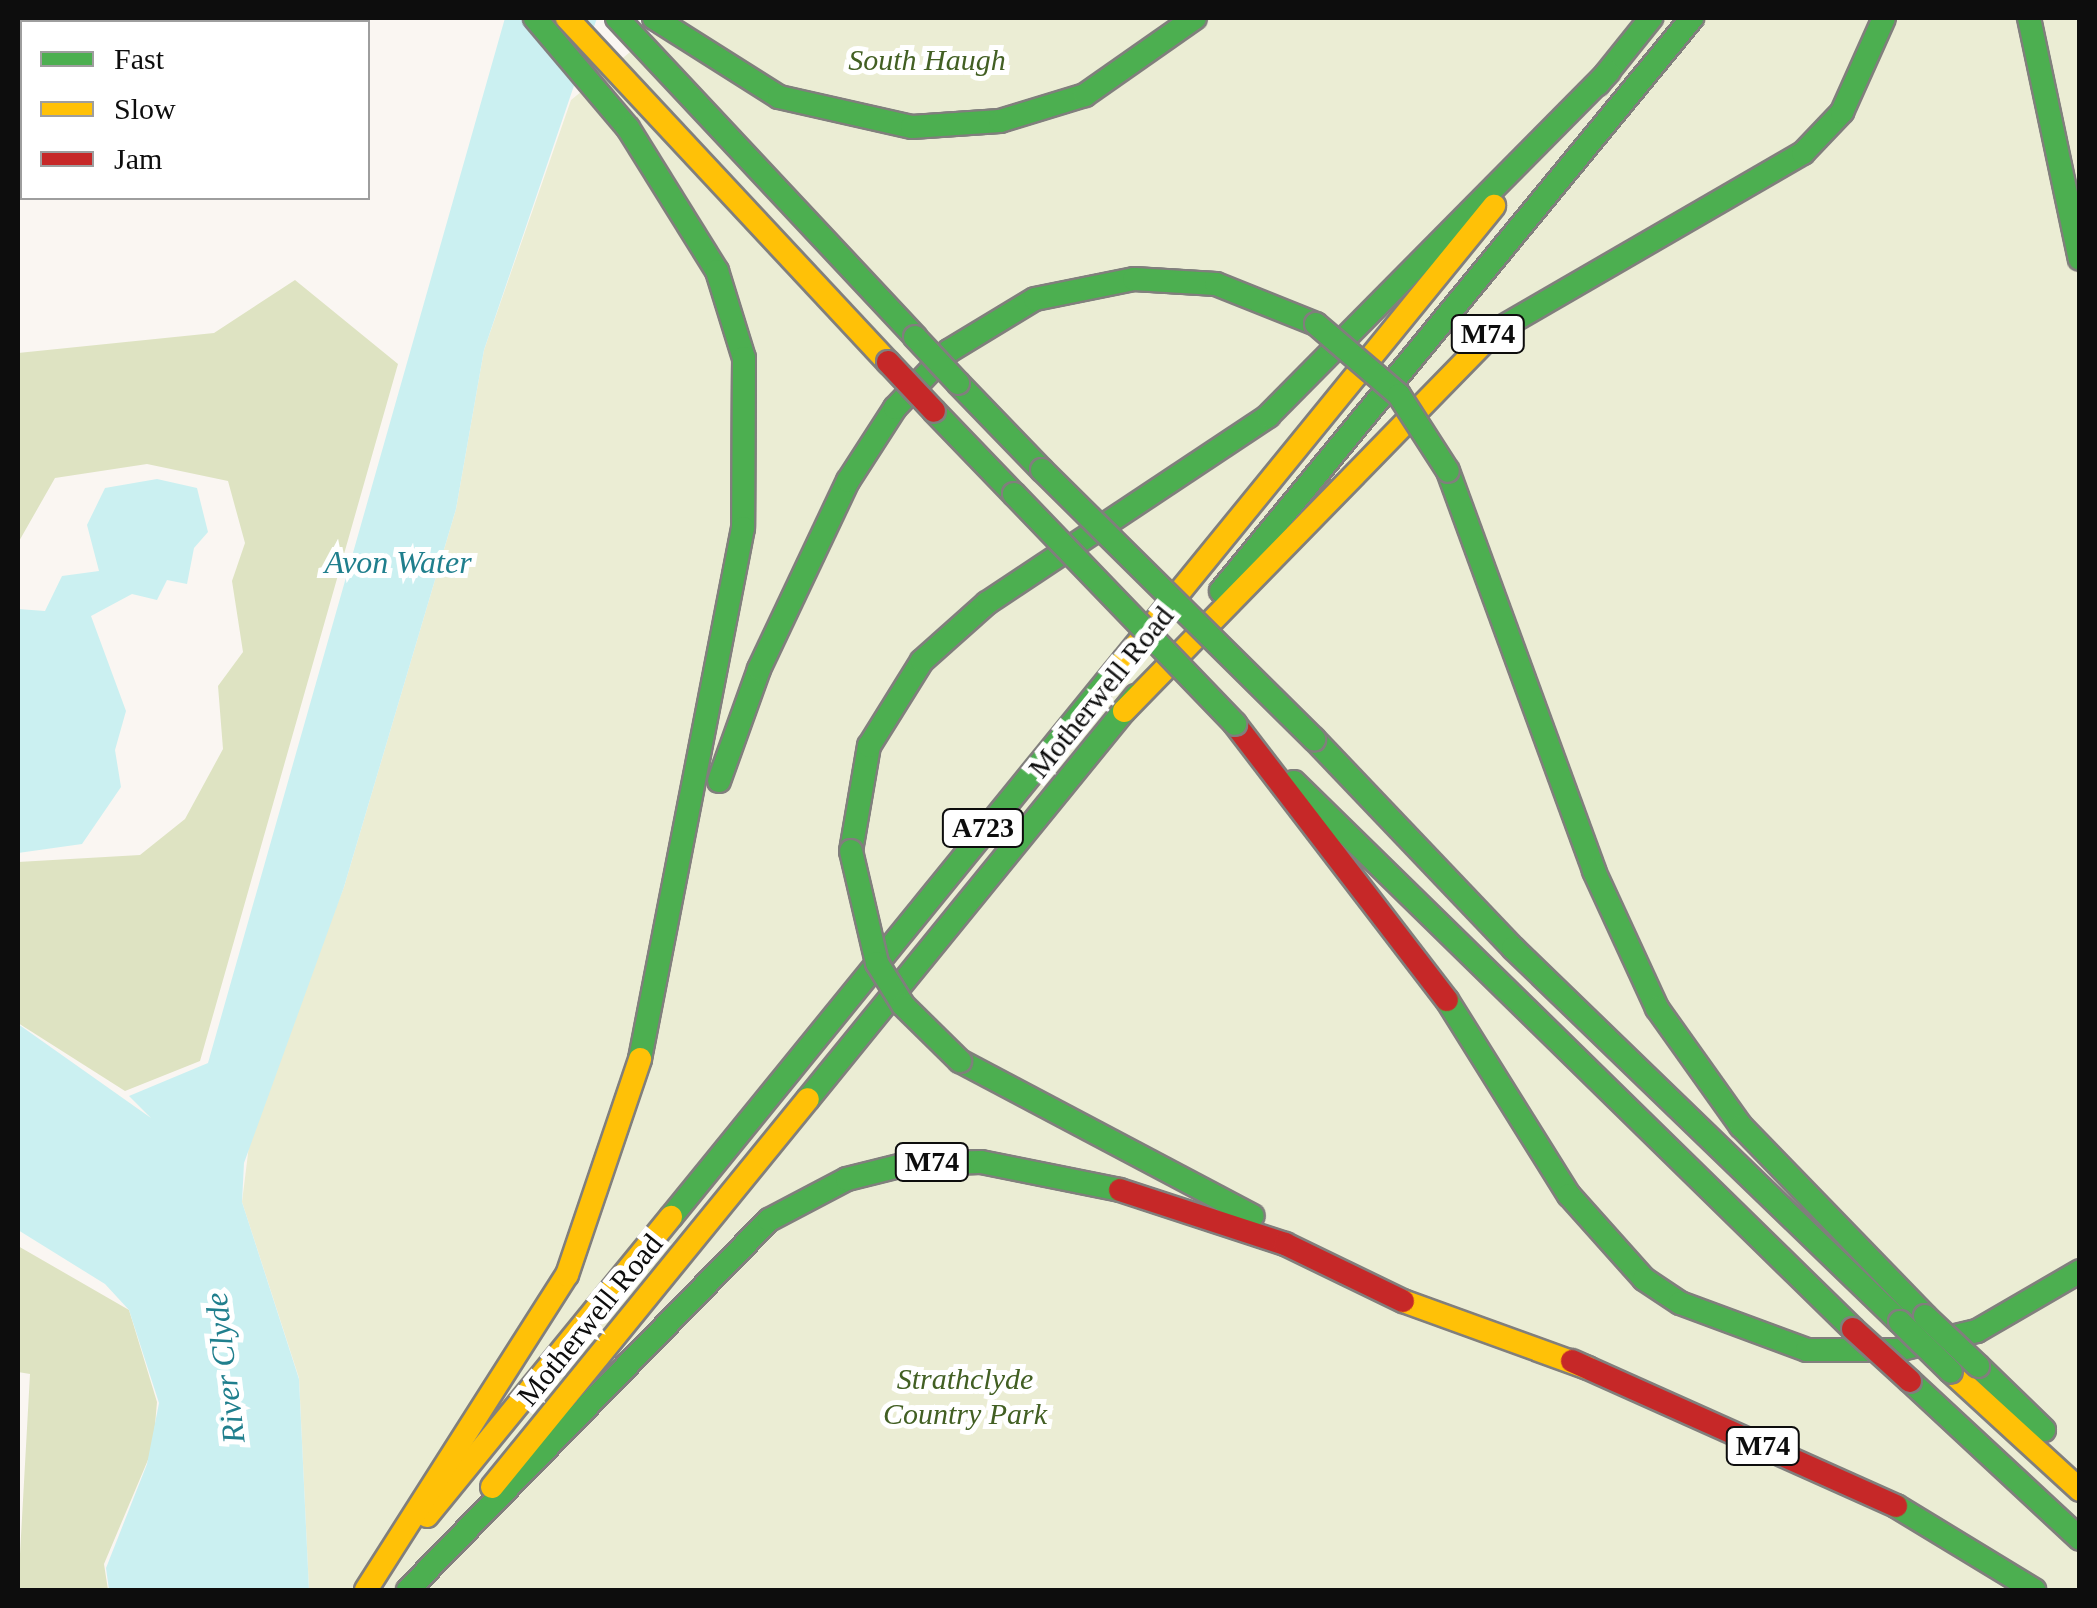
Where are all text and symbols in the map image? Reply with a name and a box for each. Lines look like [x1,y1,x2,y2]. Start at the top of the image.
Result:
legend [20,20,370,200]
text: Fast [114,42,164,75]
park label: South Haugh [848,42,1006,78]
text: Slow [114,92,176,125]
text: Jam [114,142,162,175]
road number: M74 [1450,311,1526,357]
water label: Avon Water [324,543,472,581]
street label: Motherwell Road [1021,599,1181,785]
road number: A723 [940,805,1026,851]
road number: M74 [894,1139,970,1185]
street label: Motherwell Road [510,1227,670,1413]
water label: River Clyde [197,1290,253,1446]
park label: Strathclyde Country Park [883,1361,1047,1432]
road number: M74 [1726,1423,1800,1469]

